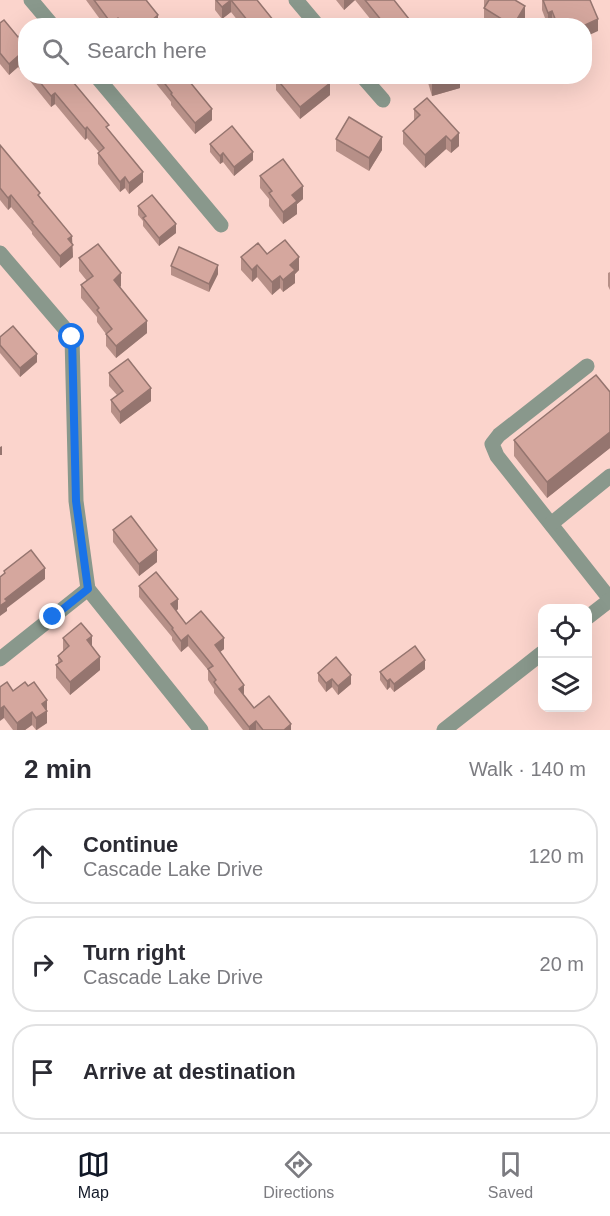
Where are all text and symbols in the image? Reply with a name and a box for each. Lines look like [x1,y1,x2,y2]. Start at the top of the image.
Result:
search box [18,18,592,84]
icon: search [39,35,72,68]
text: Search here [87,38,207,63]
route start [58,323,84,349]
route end [39,603,65,629]
map controls [538,604,592,712]
button: locate [538,604,592,658]
button: layers [538,658,592,712]
text: 2 min [24,754,92,784]
text: Walk · 140 m [469,758,586,780]
text: Continue [83,832,178,857]
icon: ahead [26,840,59,873]
text: 120 m [528,845,584,867]
text: Cascade Lake Drive [83,858,263,880]
text: Turn right [83,940,185,965]
icon: right [26,948,59,981]
text: 20 m [540,953,584,975]
text: Cascade Lake Drive [83,966,263,988]
icon: arrive [26,1056,59,1089]
text: Arrive at destination [83,1059,296,1084]
tab: Map [77,1148,110,1202]
tab: Directions [263,1148,334,1202]
tab: Saved [488,1148,533,1202]

